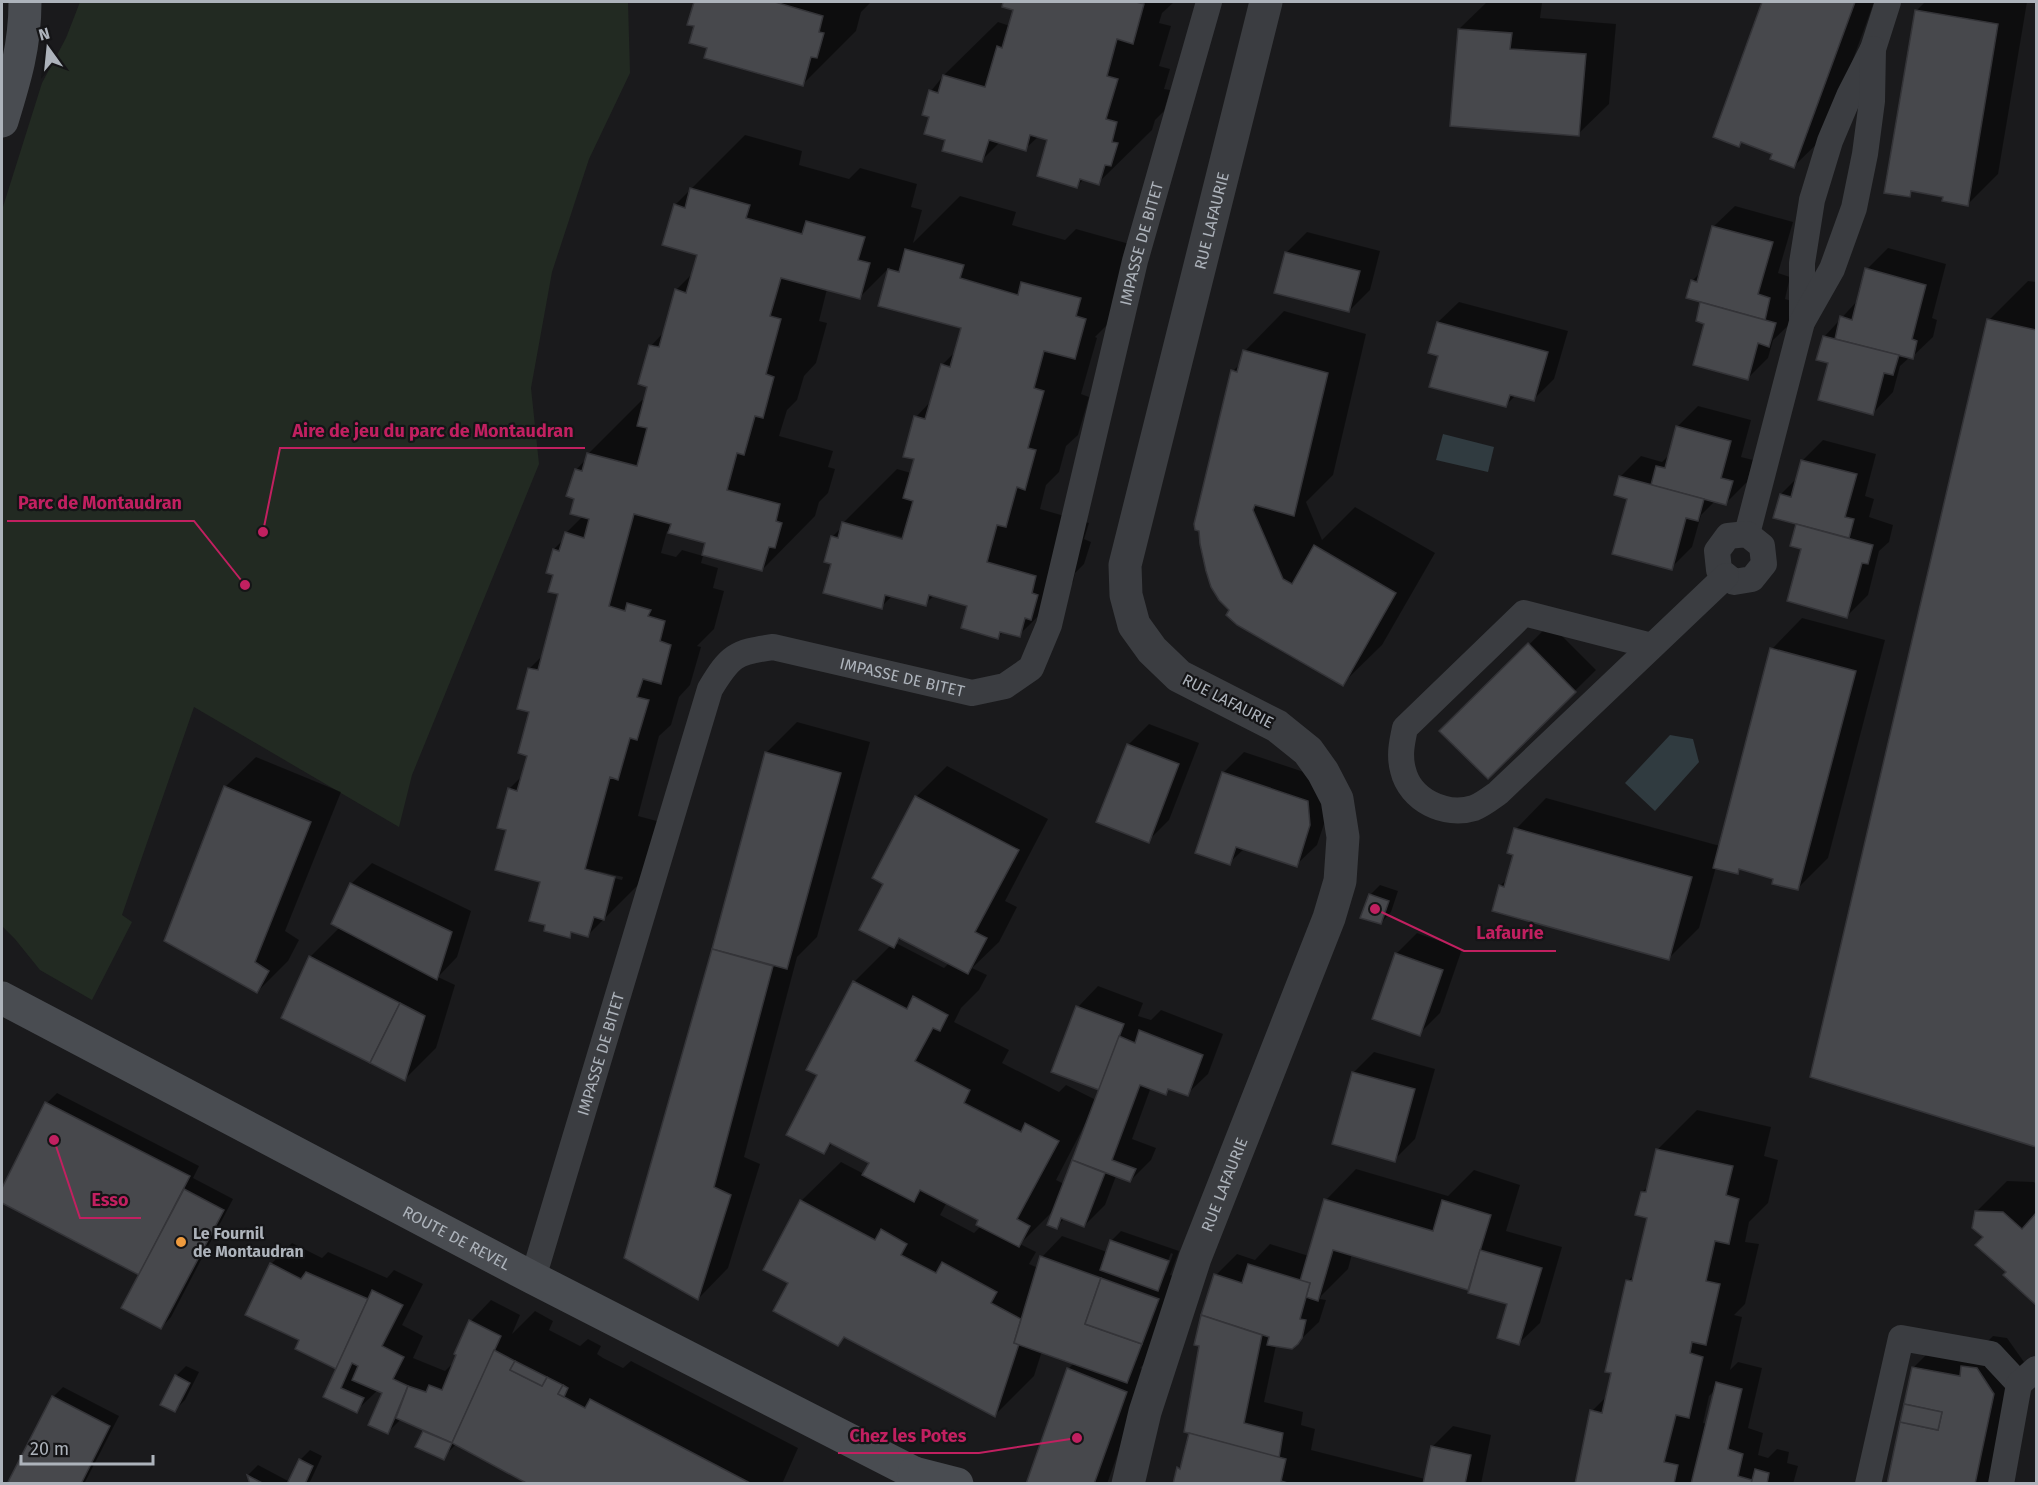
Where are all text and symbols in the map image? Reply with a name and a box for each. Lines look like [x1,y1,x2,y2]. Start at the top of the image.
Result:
north arrow [18,18,78,78]
text: N [37,23,52,45]
street label: RUE LAFAURIE [1190,170,1233,271]
street label: IMPASSE DE BITET [1115,179,1167,307]
callout: Aire de jeu du parc de Montaudran [280,412,585,448]
text: Aire de jeu du parc de Montaudran [291,420,574,442]
callout: Parc de Montaudran [7,485,194,521]
text: Parc de Montaudran [18,492,182,514]
street label: IMPASSE DE BITET [838,653,967,701]
street label: RUE LAFAURIE [1179,670,1277,732]
callout: Lafaurie [1464,915,1556,951]
text: Lafaurie [1476,922,1544,944]
street label: IMPASSE DE BITET [573,989,628,1118]
street label: RUE LAFAURIE [1197,1135,1251,1234]
callout: Esso [80,1182,141,1218]
text: Esso [91,1189,129,1211]
street label: ROUTE DE REVEL [400,1202,514,1274]
place label: Le Fournil de Montaudran [193,1224,304,1261]
marker: Le Fournil de Montaudran [174,1235,188,1249]
callout: Chez les Potes [838,1417,979,1453]
text: Chez les Potes [849,1425,967,1447]
scale bar [21,1428,153,1466]
text: 20 m [30,1438,69,1460]

